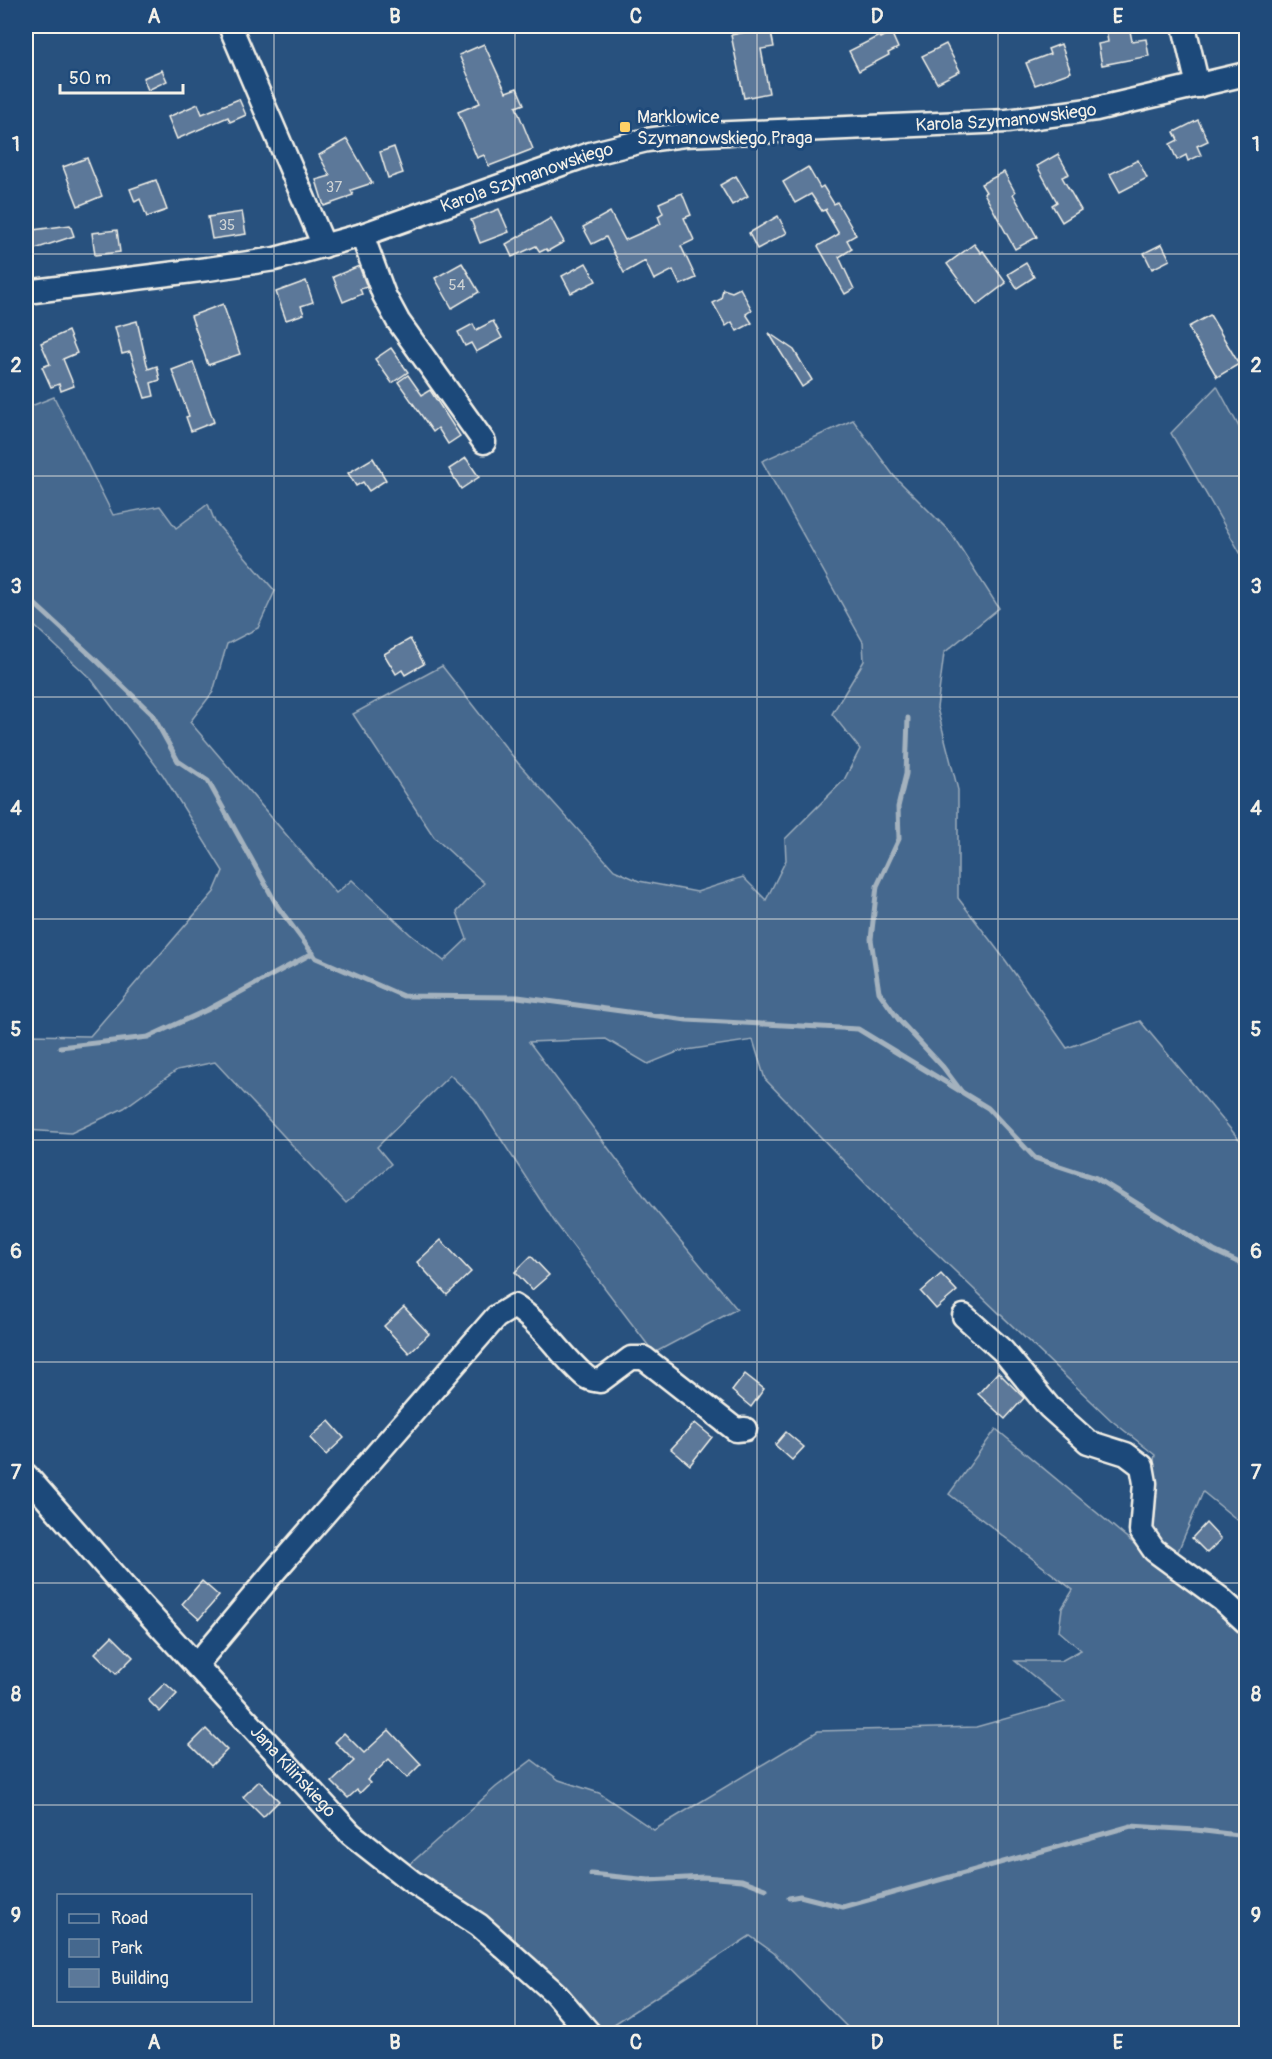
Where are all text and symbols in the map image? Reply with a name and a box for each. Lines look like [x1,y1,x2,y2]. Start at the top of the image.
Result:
text: A [148,4,161,29]
text: B [389,4,401,29]
text: C [630,4,642,29]
text: D [871,4,884,29]
text: E [1113,4,1124,29]
scale bar [60,57,183,95]
text: 50 m [69,67,111,90]
street label: Karola Szymanowskiego [915,98,1098,137]
place label: Marklowice Szymanowskiego Praga [637,106,813,150]
marker: Marklowice Szymanowskiego Praga [618,120,632,134]
text: 1 [12,132,20,157]
text: 1 [1252,132,1260,157]
street label: Karola Szymanowskiego [437,138,616,218]
house number: 37 [326,178,342,197]
house number: 35 [219,216,235,235]
house number: 54 [449,276,466,295]
text: 2 [10,353,22,378]
text: 2 [1250,353,1262,378]
text: 3 [10,574,22,599]
text: 3 [1250,574,1262,599]
text: 4 [10,796,22,821]
text: 4 [1250,796,1262,821]
text: 5 [11,1017,22,1042]
text: 5 [1251,1017,1262,1042]
text: 6 [10,1239,22,1264]
text: 6 [1250,1239,1262,1264]
text: 7 [11,1460,22,1485]
text: 7 [1251,1460,1262,1485]
text: 8 [11,1682,21,1707]
text: 8 [1251,1682,1261,1707]
street label: Jana Kilińskiego [245,1721,341,1823]
legend [57,1894,252,2002]
text: 9 [11,1903,21,1928]
text: 9 [1251,1903,1261,1928]
text: Road [111,1907,148,1930]
text: Park [111,1937,143,1960]
text: Building [111,1967,169,1990]
text: A [148,2030,161,2055]
text: B [389,2030,401,2055]
text: C [630,2030,642,2055]
text: D [871,2030,884,2055]
text: E [1113,2030,1124,2055]

